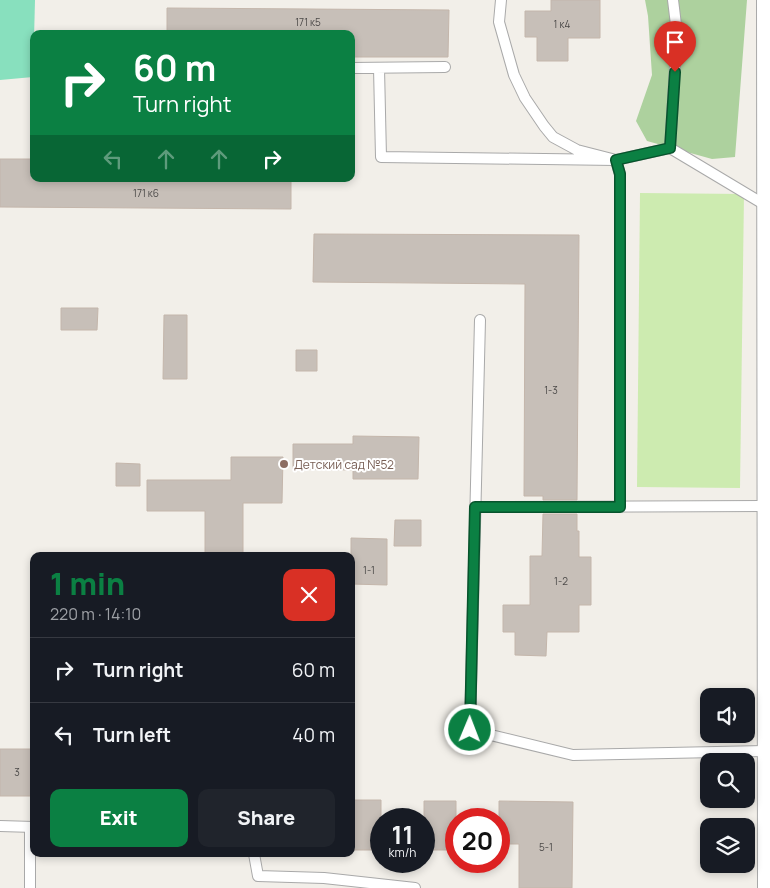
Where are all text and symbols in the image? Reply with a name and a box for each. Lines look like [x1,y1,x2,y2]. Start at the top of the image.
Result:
house number: 171 к5 [295,15,321,29]
house number: 1 к4 [554,17,570,31]
pin [654,21,696,72]
icon: arrive [661,28,689,56]
text: 60 m [133,44,216,92]
icon: right [50,50,115,115]
text: Turn right [133,89,231,119]
icon: left [99,145,127,173]
icon: ahead [152,145,180,173]
icon: ahead [205,145,233,173]
icon: right [258,145,286,173]
house number: 171 к6 [133,186,159,200]
house number: 1-3 [544,383,558,397]
place label: Детский сад №52 [294,456,394,473]
marker: Детский сад №52 [278,458,290,470]
text: 1 min [50,563,125,604]
house number: 1-1 [363,563,375,577]
button: close [283,569,335,621]
house number: 1-2 [554,574,568,588]
text: 220 m · 14:10 [50,603,141,625]
icon: right [50,656,78,684]
text: Turn right [93,657,183,683]
text: 60 m [292,657,335,683]
map controls [700,688,755,873]
button: sound [700,688,755,743]
position arrow [443,703,495,755]
icon: left [50,721,78,749]
text: Turn left [93,722,171,748]
text: 40 m [292,722,335,748]
button: search [700,753,755,808]
house number: 3 [14,765,20,779]
button: Exit [50,789,188,847]
button: Share [198,789,335,847]
speed limit sign: 20 [445,808,510,873]
text: 11 [392,817,413,852]
button: layers [700,818,755,873]
house number: 5-1 [539,840,553,854]
text: km/h [389,844,416,861]

